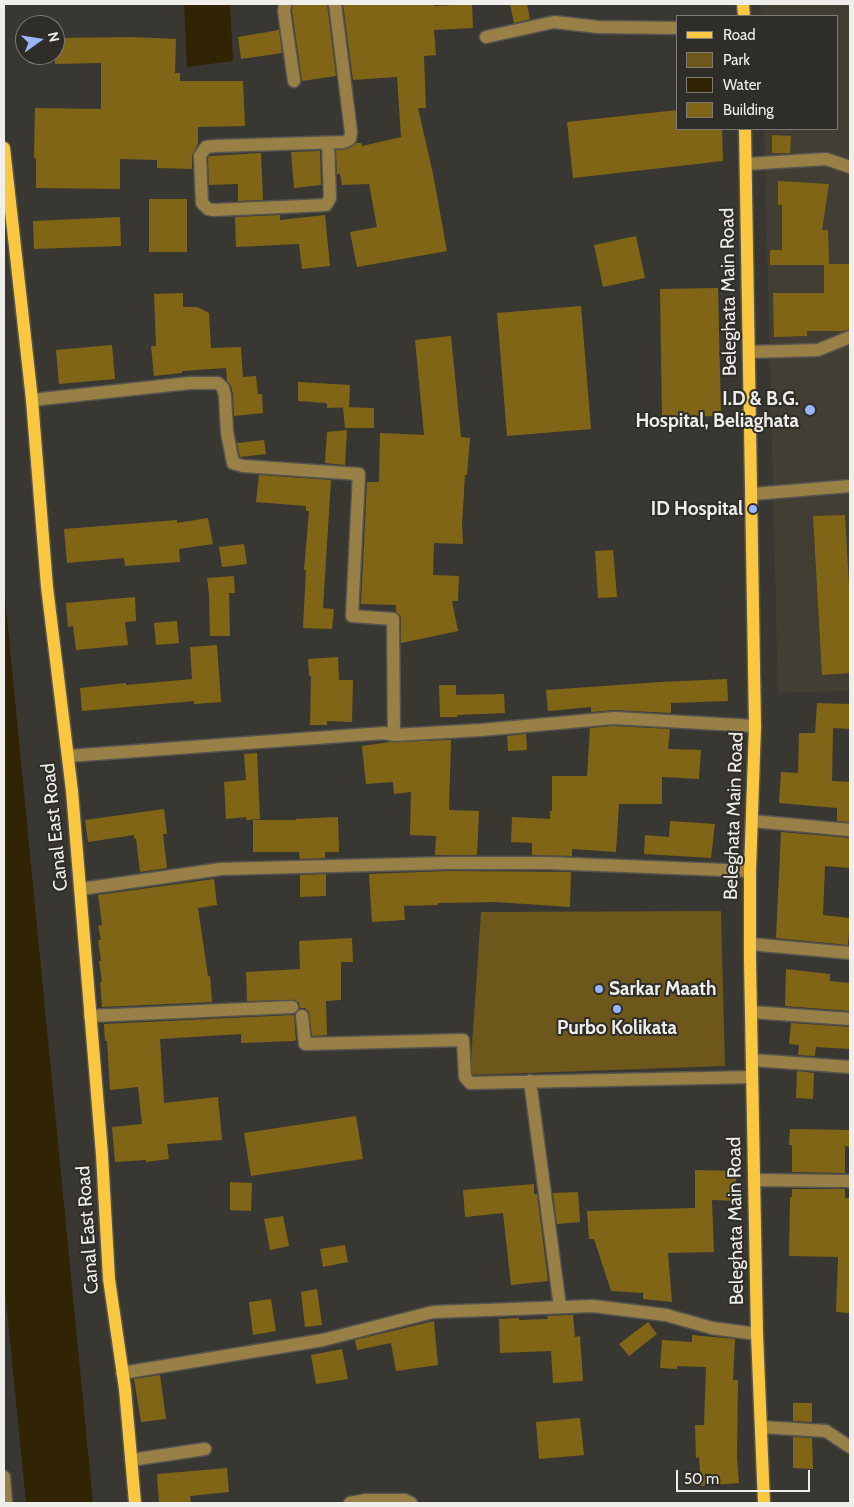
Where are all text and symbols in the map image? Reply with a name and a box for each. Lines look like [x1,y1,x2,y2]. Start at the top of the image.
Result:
north arrow [15,15,65,65]
legend [676,15,839,130]
text: Road [723,26,756,44]
text: N [44,30,64,44]
text: Park [723,51,750,69]
text: Water [723,76,761,94]
text: Building [723,101,774,119]
street label: Beleghata Main Road [716,208,742,376]
place label: I.D & B.G. Hospital, Beliaghata [635,388,799,432]
marker: I.D & B.G. Hospital, Beliaghata [803,403,817,417]
place label: ID Hospital [651,498,743,520]
marker: ID Hospital [747,503,759,515]
street label: Beleghata Main Road [720,732,748,900]
street label: Canal East Road [37,762,73,892]
place label: Sarkar Maath [609,978,716,1000]
marker: Sarkar Maath [593,983,605,995]
marker: Purbo Kolikata [611,1003,623,1015]
place label: Purbo Kolikata [557,1017,677,1039]
street label: Beleghata Main Road [723,1137,749,1305]
street label: Canal East Road [72,1165,104,1295]
scale bar [679,1460,813,1492]
text: 50 m [684,1470,719,1488]

